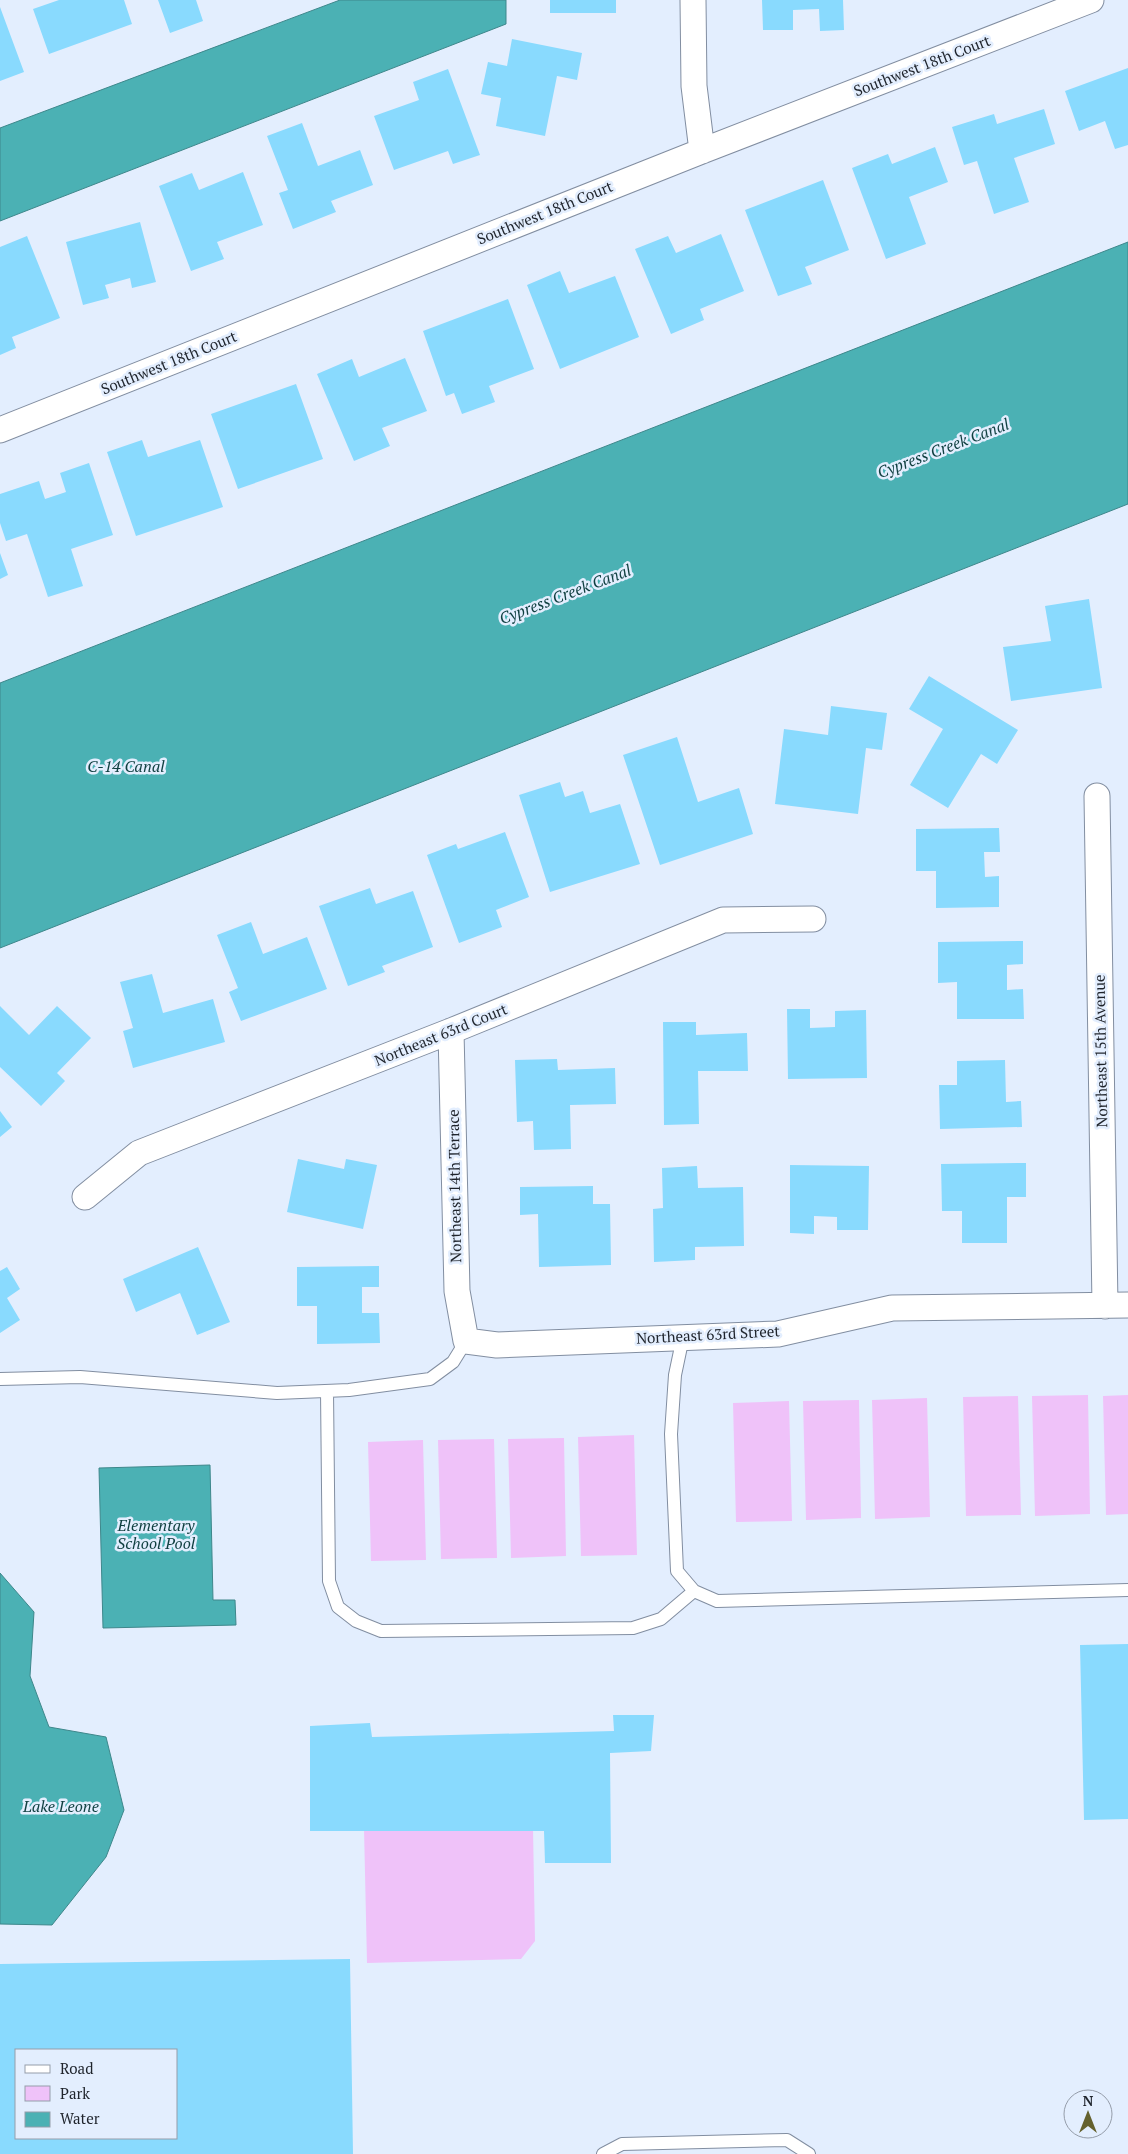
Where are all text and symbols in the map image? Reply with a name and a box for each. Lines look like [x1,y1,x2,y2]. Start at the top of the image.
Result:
street label: Southwest 18th Court [850,30,993,100]
street label: Southwest 18th Court [474,176,616,248]
street label: Southwest 18th Court [98,326,240,398]
water label: Cypress Creek Canal [874,413,1013,483]
water label: Cypress Creek Canal [496,559,635,629]
water label: C-14 Canal [87,755,165,777]
street label: Northeast 15th Avenue [1089,974,1111,1128]
street label: Northeast 63rd Court [371,998,510,1070]
street label: Northeast 14th Terrace [443,1109,465,1263]
street label: Northeast 63rd Street [636,1320,781,1348]
water label: Elementary School Pool [116,1514,196,1554]
water label: Lake Leone [22,1795,99,1817]
legend [15,2049,178,2139]
text: Road [60,2058,93,2078]
text: Park [60,2083,90,2103]
north arrow [1063,2089,1113,2139]
text: N [1083,2091,1094,2110]
text: Water [60,2108,100,2128]

